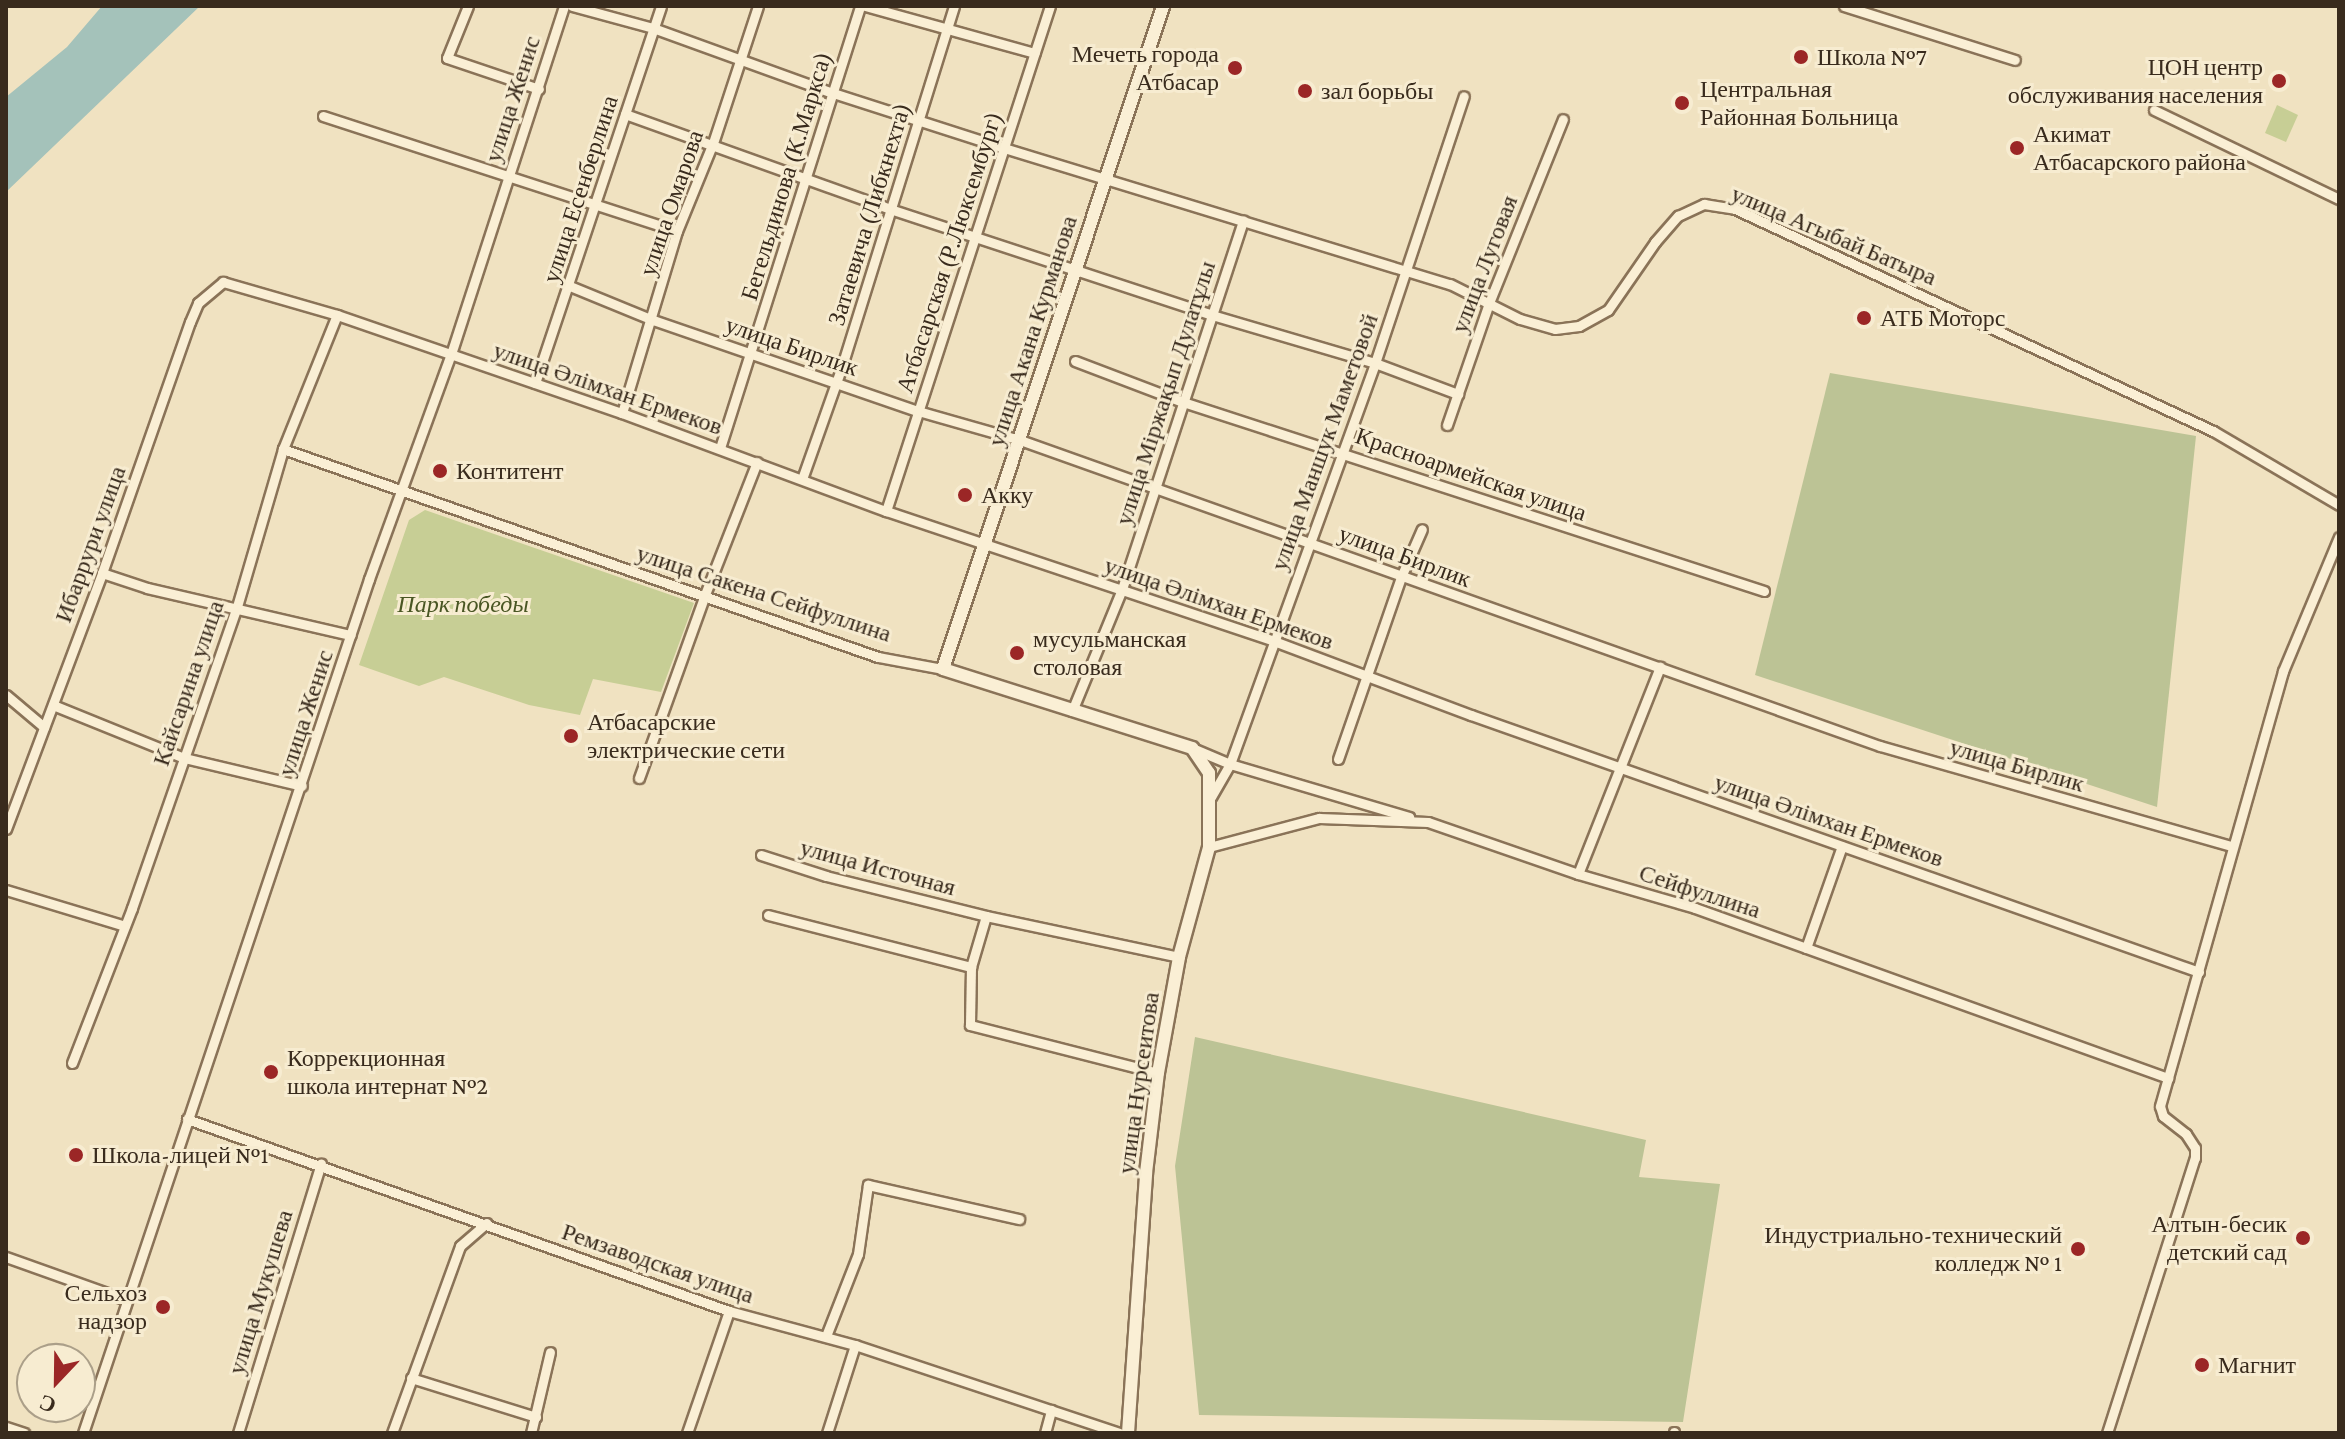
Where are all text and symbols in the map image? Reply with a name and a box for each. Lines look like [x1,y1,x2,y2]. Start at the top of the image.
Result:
street label: улица Женис [478,32,546,166]
place label: Мечеть города Атбасар [1072,40,1219,96]
place label: Школа №7 [1817,43,1927,71]
street label: Бегельдинова (К.Маркса) [734,48,838,304]
marker: Школа №7 [1792,48,1810,66]
place label: ЦОН центр обслуживания населения [2008,53,2263,109]
marker: Мечеть города Атбасар [1226,59,1244,77]
marker: ЦОН центр обслуживания населения [2270,72,2288,90]
place label: Центральная Районная Больница [1700,75,1898,131]
place label: зал борьбы [1321,77,1433,105]
marker: зал борьбы [1296,82,1314,100]
street label: улица Есенберлина [536,92,624,286]
marker: Центральная Районная Больница [1671,92,1693,114]
street label: Затаевича (Либкнехта) [821,99,917,329]
street label: Атбасарская (Р.Люксембург) [890,108,1008,396]
place label: Акимат Атбасарского района [2033,120,2246,176]
street label: улица Омарова [633,126,709,280]
marker: Акимат Атбасарского района [2008,139,2026,157]
street label: улица Агыбай Батыра [1727,179,1941,291]
street label: улица Луговая [1445,191,1523,337]
street label: улица Акана Курманова [981,212,1083,450]
street label: улица Міржақып Дулатұлы [1109,257,1221,529]
place label: АТБ Моторс [1880,304,2005,332]
marker: АТБ Моторс [1855,309,1873,327]
street label: улица Бирлик [722,310,862,382]
street label: улица Маншук Маметовой [1264,310,1384,574]
street label: улица Әлімхан Ермеков [490,335,726,441]
street label: Красноармейская улица [1352,421,1590,527]
place label: Контитент [456,457,563,485]
street label: Ибаррури улица [48,462,132,626]
marker: Контитент [431,462,449,480]
place label: Акку [981,481,1033,509]
marker: Акку [956,486,974,504]
street label: улица Бирлик [1335,519,1475,593]
street label: улица Сакена Сейфуллина [633,538,895,648]
street label: улица Әлімхан Ермеков [1101,550,1337,656]
park label: Парк победы [397,590,529,618]
street label: Кайсарина улица [146,597,230,769]
place label: мусульманская столовая [1033,625,1187,681]
marker: мусульманская столовая [1008,644,1026,662]
street label: улица Женис [271,646,339,780]
place label: Атбасарские электрические сети [587,708,785,764]
marker: Атбасарские электрические сети [562,727,580,745]
street label: улица Бирлик [1946,732,2088,798]
street label: улица Әлімхан Ермеков [1711,767,1947,873]
street label: улица Источная [797,832,959,902]
street label: Сейфуллина [1636,858,1764,924]
street label: улица Нурсеитова [1111,990,1165,1176]
place label: Коррекционная школа интернат №2 [287,1044,488,1100]
marker: Коррекционная школа интернат №2 [262,1063,280,1081]
place label: Школа-лицей №1 [92,1141,269,1169]
marker: Школа-лицей №1 [67,1146,85,1164]
street label: улица Мукушева [221,1206,299,1378]
place label: Алтын-бесик детский сад [2151,1210,2287,1266]
street label: Ремзаводская улица [558,1217,758,1309]
place label: Индустриально-технический колледж № 1 [1764,1221,2062,1277]
marker: Алтын-бесик детский сад [2294,1229,2312,1247]
marker: Индустриально-технический колледж № 1 [2069,1240,2087,1258]
place label: Сельхоз надзор [65,1279,147,1335]
marker: Сельхоз надзор [154,1298,172,1316]
north arrow [16,1343,96,1423]
place label: Магнит [2218,1351,2296,1379]
marker: Магнит [2193,1356,2211,1374]
text: С [36,1389,60,1418]

